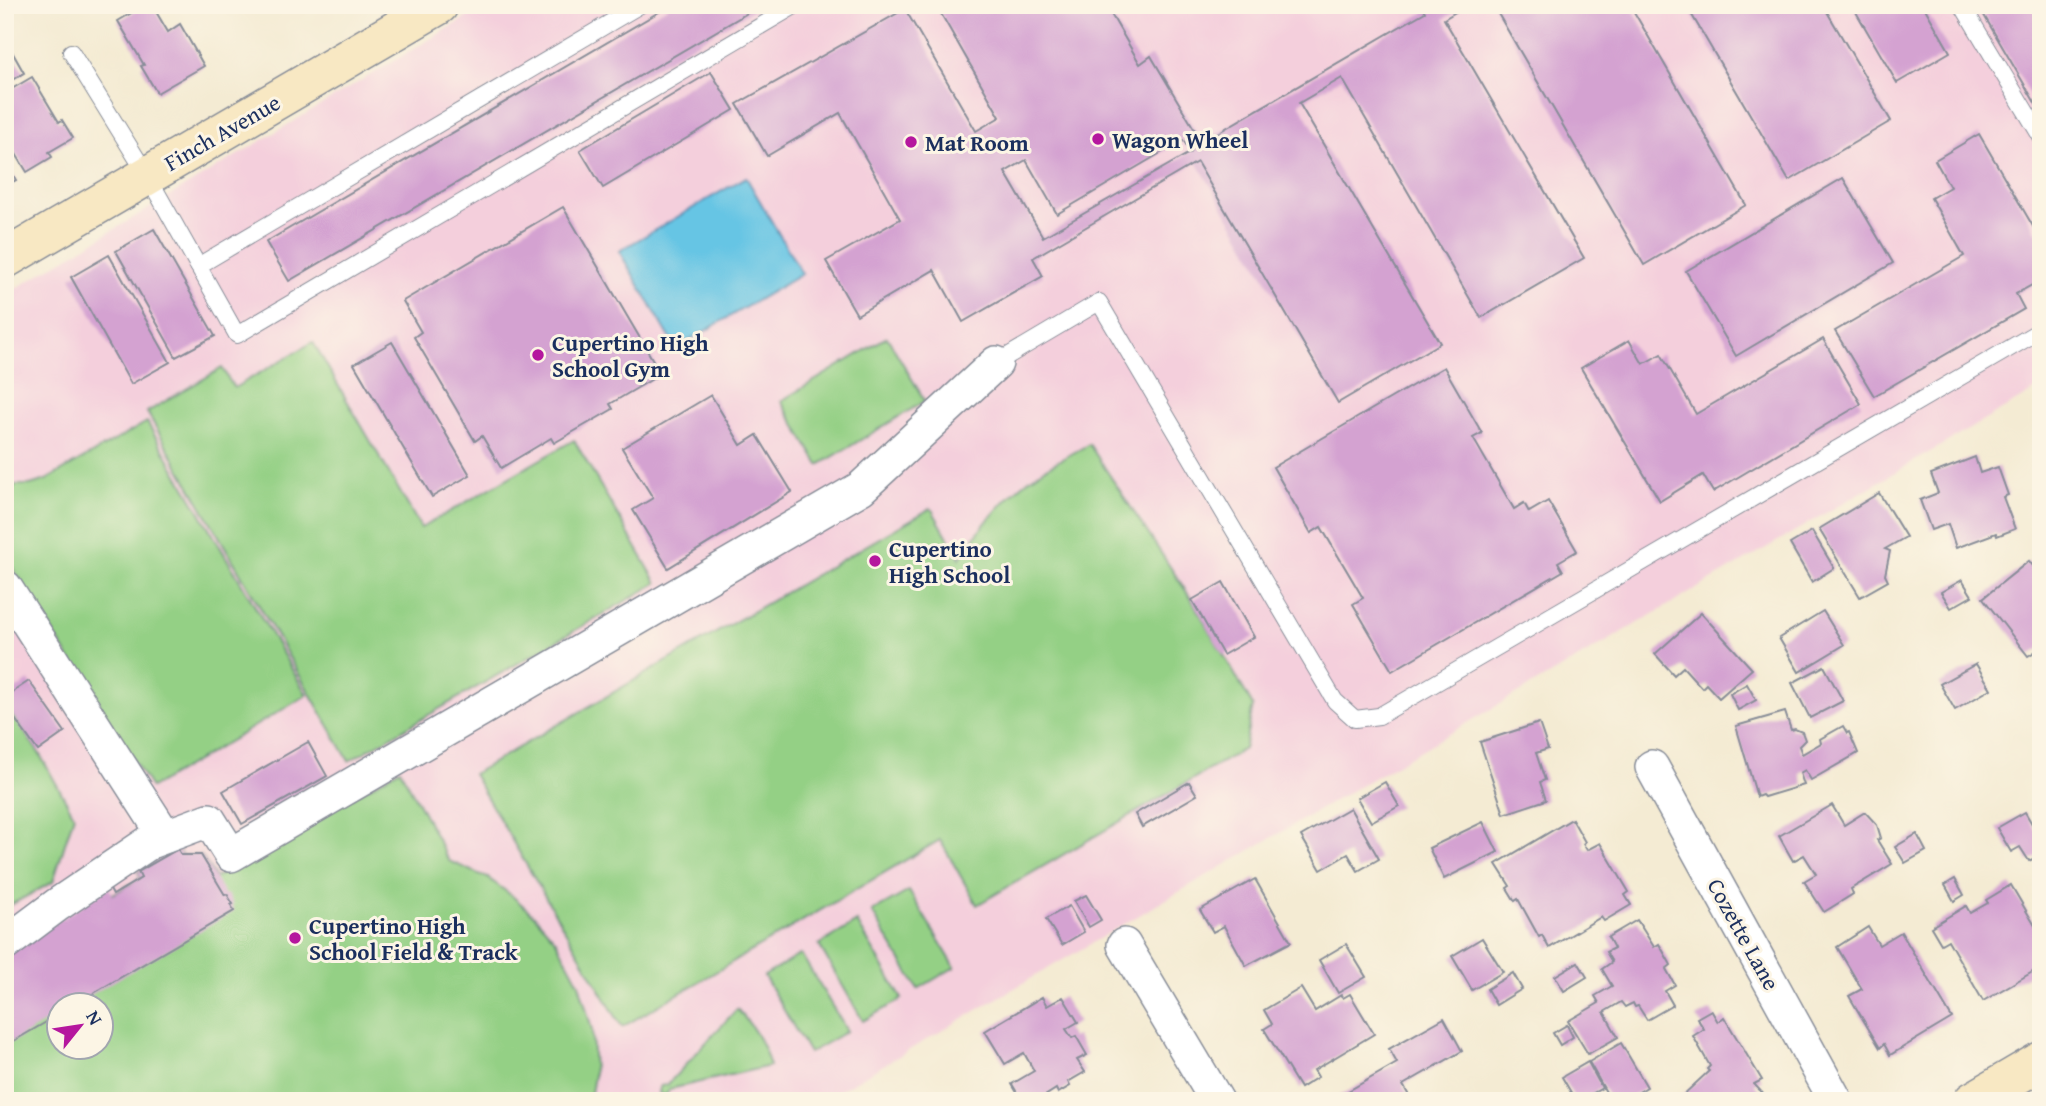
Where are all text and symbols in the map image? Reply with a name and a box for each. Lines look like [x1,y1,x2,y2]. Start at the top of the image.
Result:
street label: Finch Avenue [158,85,286,179]
place label: Wagon Wheel [1112,123,1248,156]
place label: Mat Room [925,126,1029,159]
marker: Wagon Wheel [1090,131,1106,147]
marker: Mat Room [903,134,919,150]
place label: Cupertino High School Gym [552,326,709,385]
marker: Cupertino High School Gym [530,347,546,363]
place label: Cupertino High School [889,532,1010,591]
marker: Cupertino High School [867,553,883,569]
street label: Cozette Lane [1700,872,1788,996]
place label: Cupertino High School Field & Track [309,909,518,968]
marker: Cupertino High School Field & Track [287,930,303,946]
north arrow [46,990,116,1060]
text: N [79,1005,110,1030]

